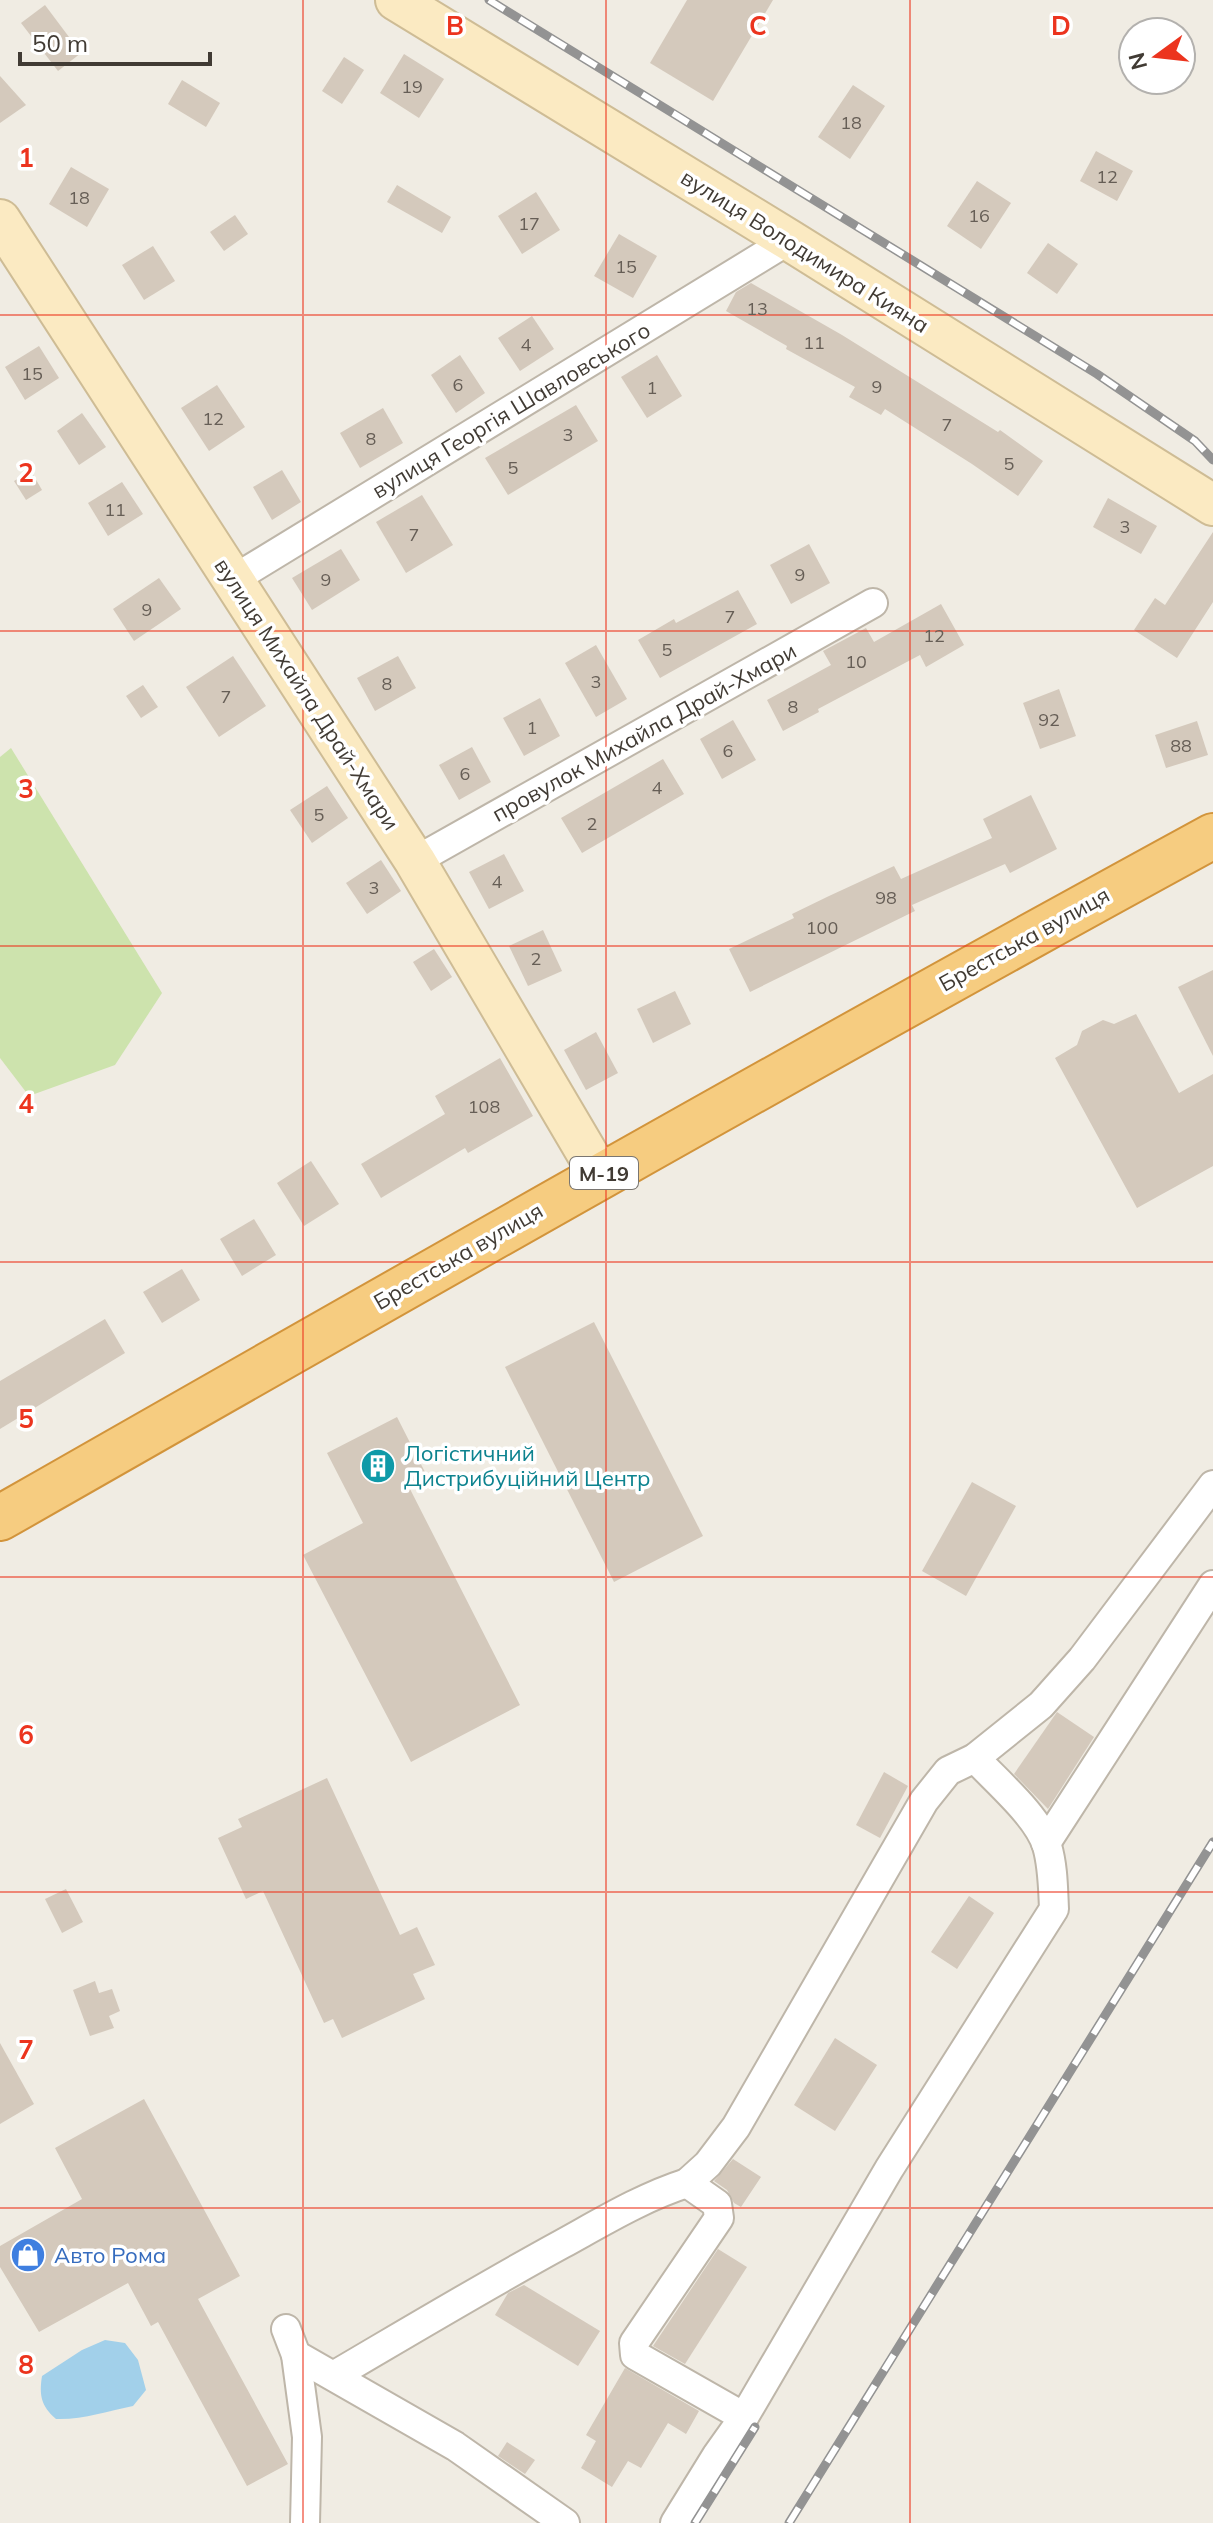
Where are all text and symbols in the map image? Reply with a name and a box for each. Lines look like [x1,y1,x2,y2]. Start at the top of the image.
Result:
text: B [446,9,464,42]
text: C [749,9,767,42]
text: D [1051,9,1071,42]
scale bar [20,16,210,66]
north arrow [1117,16,1197,96]
text: 50 m [32,28,88,58]
text: N [1122,50,1153,73]
house number: 19 [401,75,423,98]
house number: 18 [840,111,862,134]
text: 1 [18,141,34,174]
street label: вулиця Володимира Кияна [676,163,934,339]
house number: 12 [1096,165,1118,188]
house number: 18 [68,186,90,209]
house number: 16 [968,204,990,227]
house number: 17 [518,212,540,235]
house number: 15 [615,255,637,278]
house number: 13 [746,297,768,320]
street label: вулиця Георгія Шавловського [367,316,655,504]
house number: 11 [803,331,825,354]
house number: 4 [521,333,532,356]
house number: 15 [21,362,43,385]
house number: 6 [453,373,463,396]
house number: 9 [872,375,882,398]
house number: 1 [647,376,657,399]
house number: 12 [202,407,224,430]
house number: 7 [942,413,952,436]
house number: 3 [563,423,573,446]
house number: 8 [366,427,376,450]
house number: 5 [1004,452,1015,475]
text: 2 [18,456,34,489]
house number: 5 [508,456,519,479]
house number: 11 [104,498,126,521]
house number: 3 [1120,515,1130,538]
house number: 7 [409,523,419,546]
street label: вулиця Михайла Драй-Хмари [208,553,406,835]
house number: 9 [795,563,805,586]
house number: 9 [321,568,331,591]
house number: 9 [142,598,152,621]
house number: 7 [725,605,735,628]
house number: 12 [923,624,945,647]
street label: провулок Михайла Драй-Хмари [487,636,801,828]
house number: 5 [662,638,673,661]
house number: 10 [845,650,867,673]
house number: 3 [591,670,601,693]
house number: 8 [382,672,392,695]
house number: 7 [221,685,231,708]
house number: 8 [788,695,798,718]
house number: 92 [1038,708,1060,731]
house number: 1 [527,716,537,739]
house number: 88 [1170,734,1192,757]
house number: 6 [723,739,733,762]
house number: 6 [460,762,470,785]
text: 3 [18,772,34,805]
house number: 4 [652,776,663,799]
house number: 5 [314,803,325,826]
house number: 2 [587,812,597,835]
house number: 4 [492,870,503,893]
house number: 3 [369,876,379,899]
street label: Брестська вулиця [934,881,1114,997]
house number: 98 [875,886,897,909]
house number: 100 [806,916,838,939]
house number: 2 [531,947,541,970]
text: 4 [18,1087,34,1120]
house number: 108 [468,1095,500,1118]
road number: М-19 [570,1157,638,1189]
street label: Брестська вулиця [368,1196,548,1316]
text: 5 [18,1402,34,1435]
place label: Логістичний Дистрибуційний Центр [404,1439,650,1492]
building icon: Логістичний Дистрибуційний Центр [359,1447,397,1485]
text: 6 [18,1718,34,1751]
text: 7 [18,2033,34,2066]
shop icon: Авто Рома [9,2236,47,2274]
place label: Авто Рома [54,2241,166,2269]
text: 8 [18,2348,34,2381]

